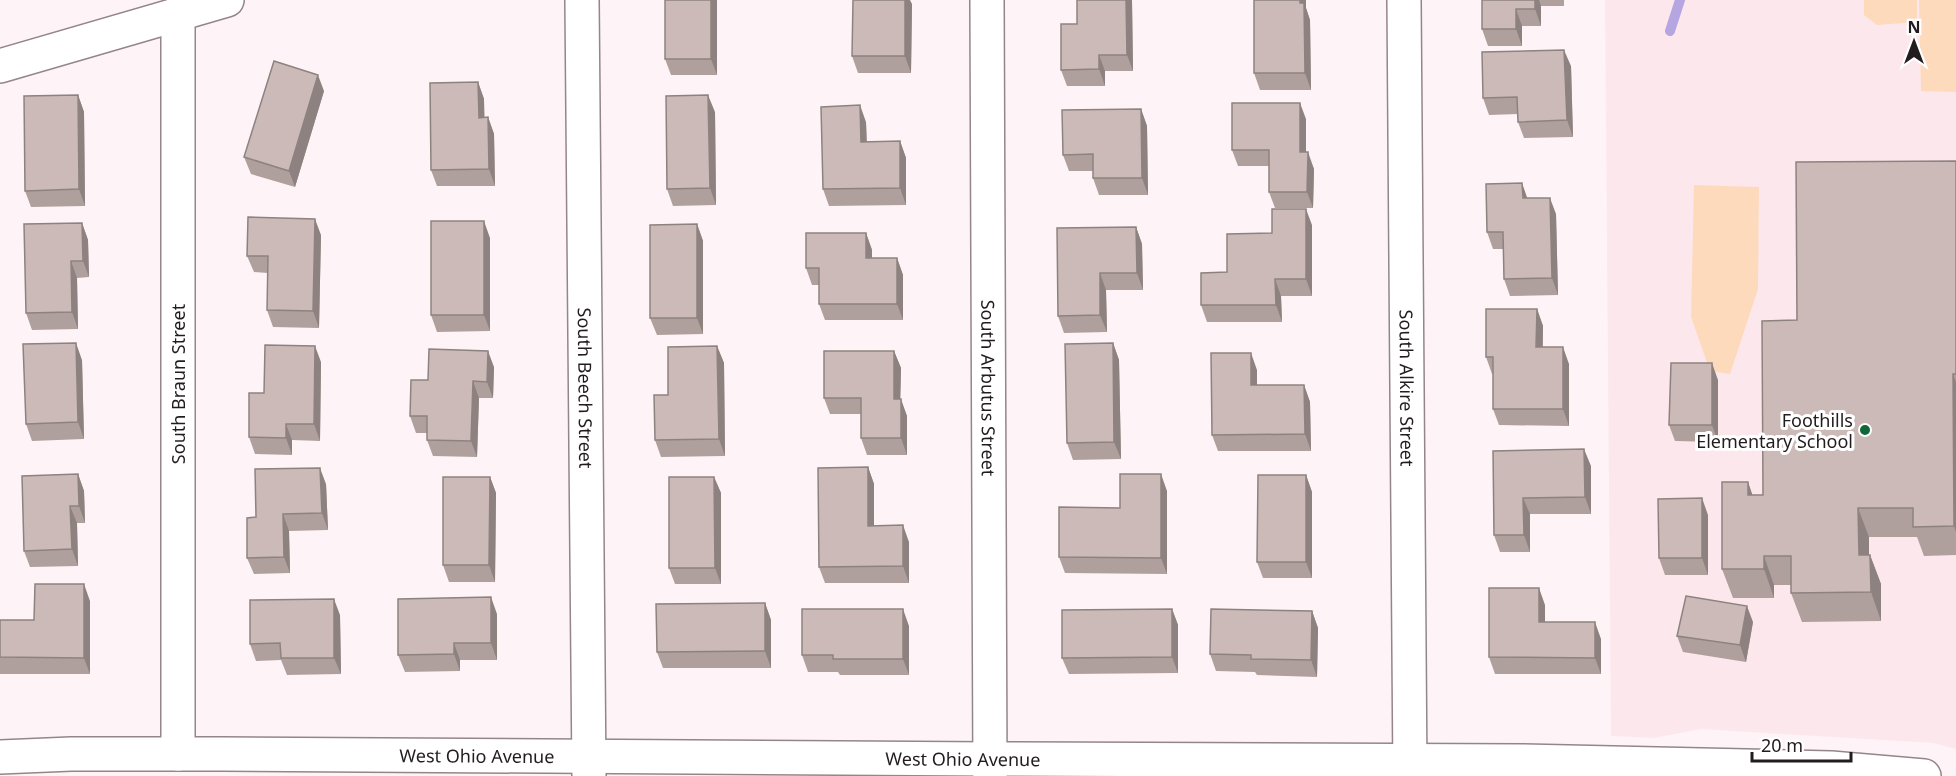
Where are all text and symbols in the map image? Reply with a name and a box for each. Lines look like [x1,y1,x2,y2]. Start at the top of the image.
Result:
north arrow [1884,12,1944,72]
text: N [1907,16,1921,38]
street label: South Arbutus Street [976,300,1001,477]
street label: South Braun Street [166,303,190,464]
street label: South Beech Street [573,307,598,469]
street label: South Alkire Street [1394,309,1420,467]
place label: Foothills Elementary School [1696,408,1853,453]
marker: Foothills Elementary School [1858,423,1872,437]
scale bar [1752,725,1851,763]
text: 20 m [1761,733,1803,757]
street label: West Ohio Avenue [399,743,555,768]
street label: West Ohio Avenue [885,746,1040,771]

